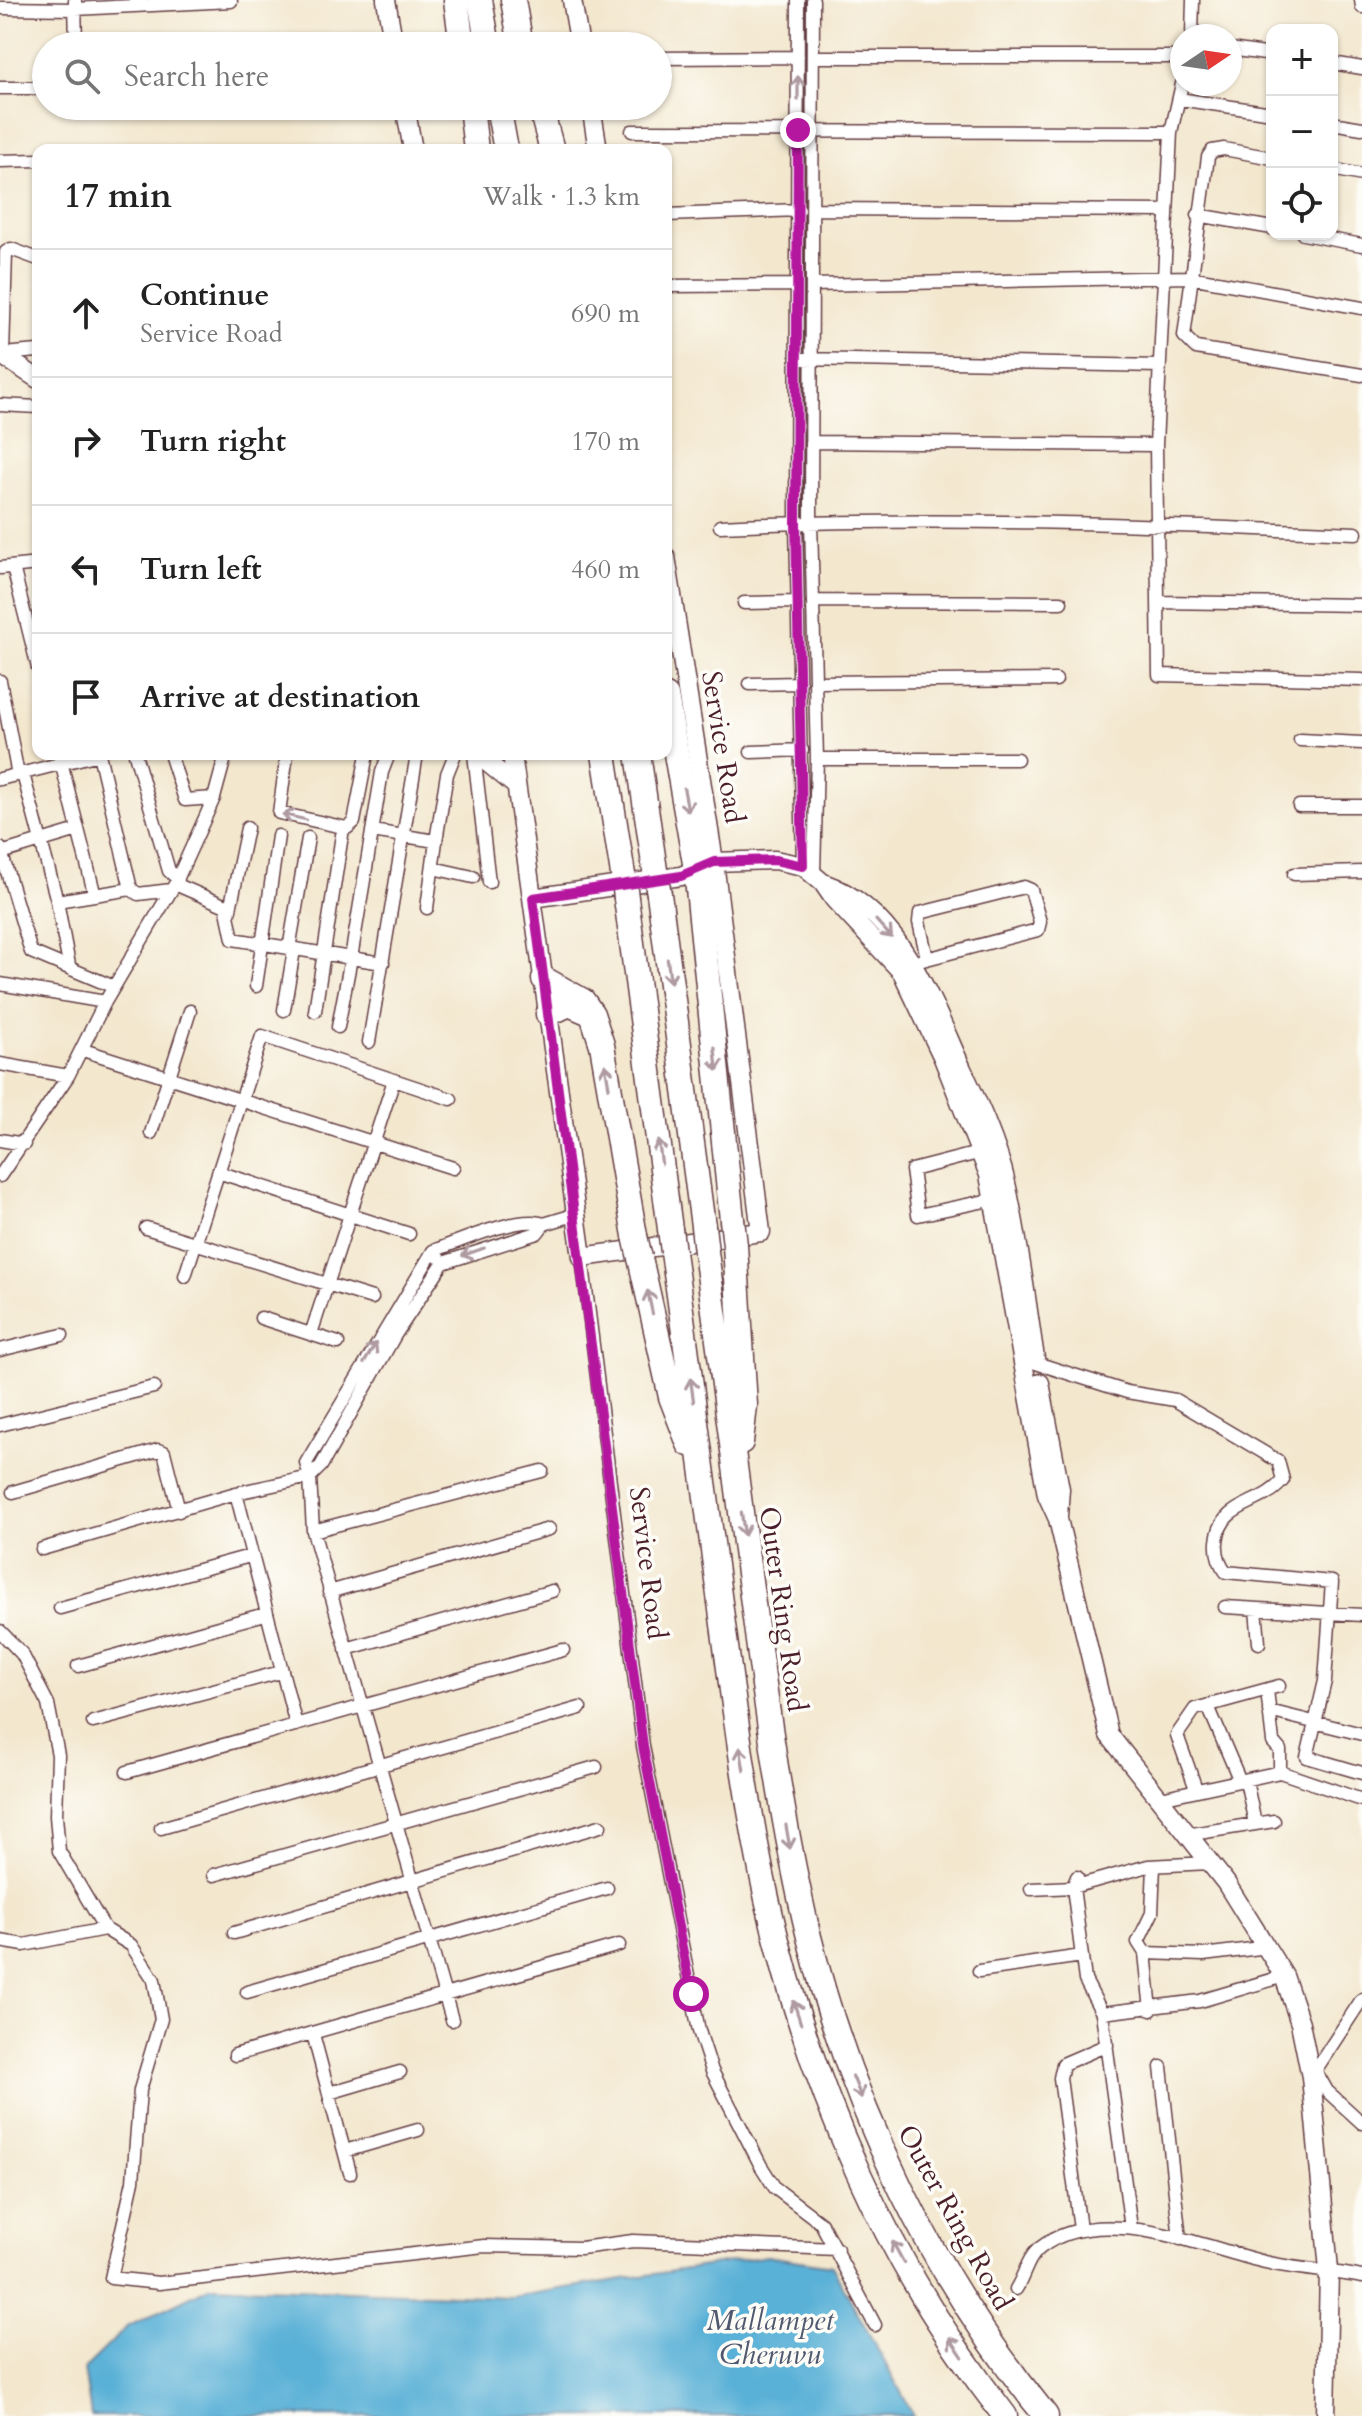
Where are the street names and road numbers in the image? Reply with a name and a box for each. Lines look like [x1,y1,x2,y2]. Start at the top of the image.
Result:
street label: Service Road [692,668,754,826]
street label: Service Road [620,1485,676,1642]
street label: Outer Ring Road [750,1504,816,1714]
street label: Outer Ring Road [888,2118,1022,2317]

